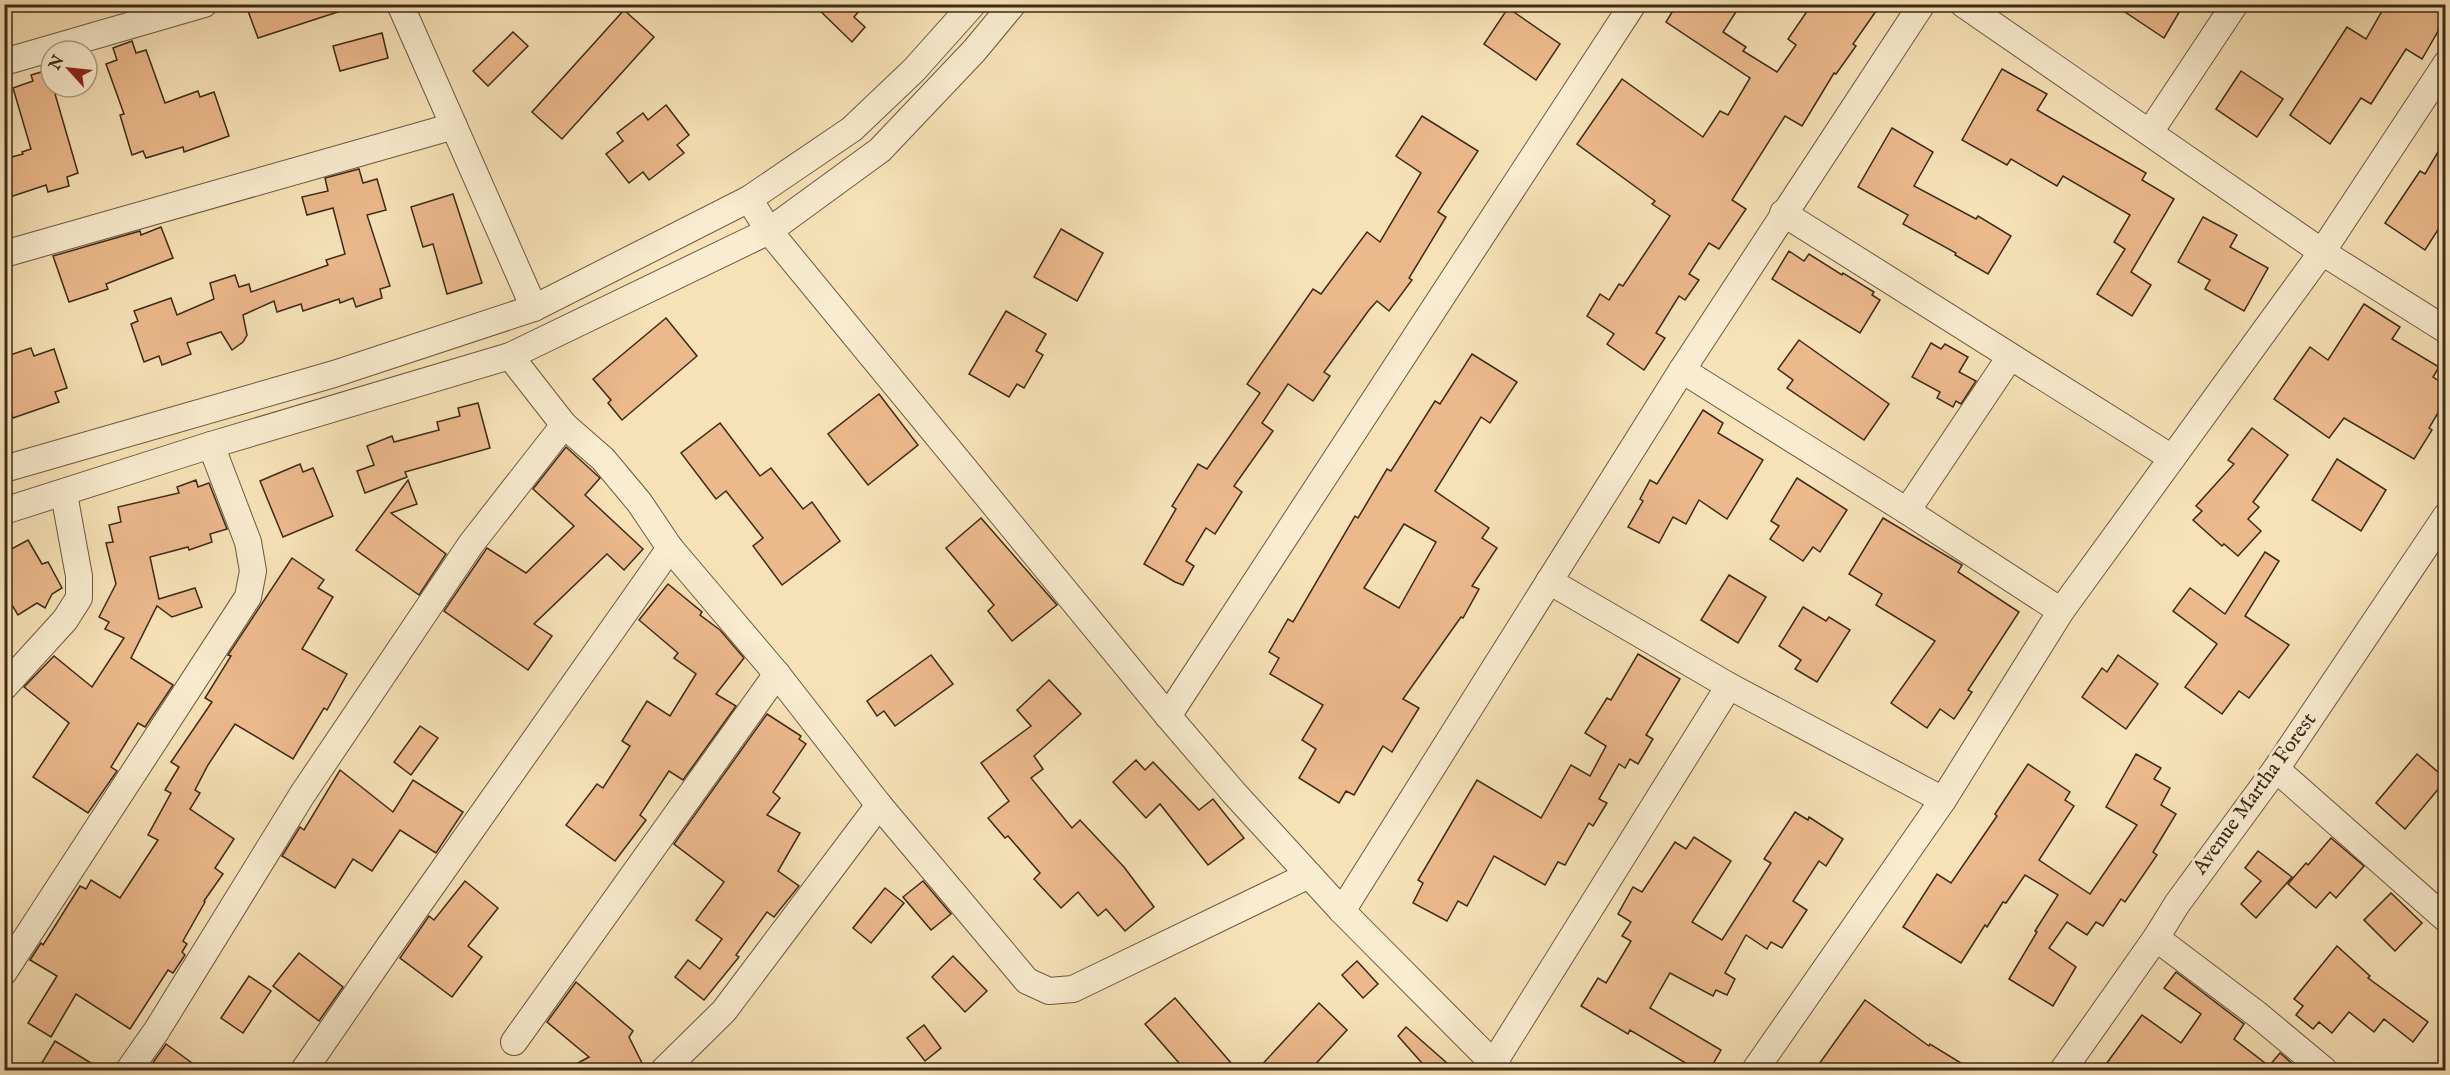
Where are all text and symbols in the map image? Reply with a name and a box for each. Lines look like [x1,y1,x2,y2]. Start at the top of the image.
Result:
north arrow [39,39,99,99]
text: N [45,52,70,75]
street label: Avenue Martha Forest [2187,708,2323,881]

